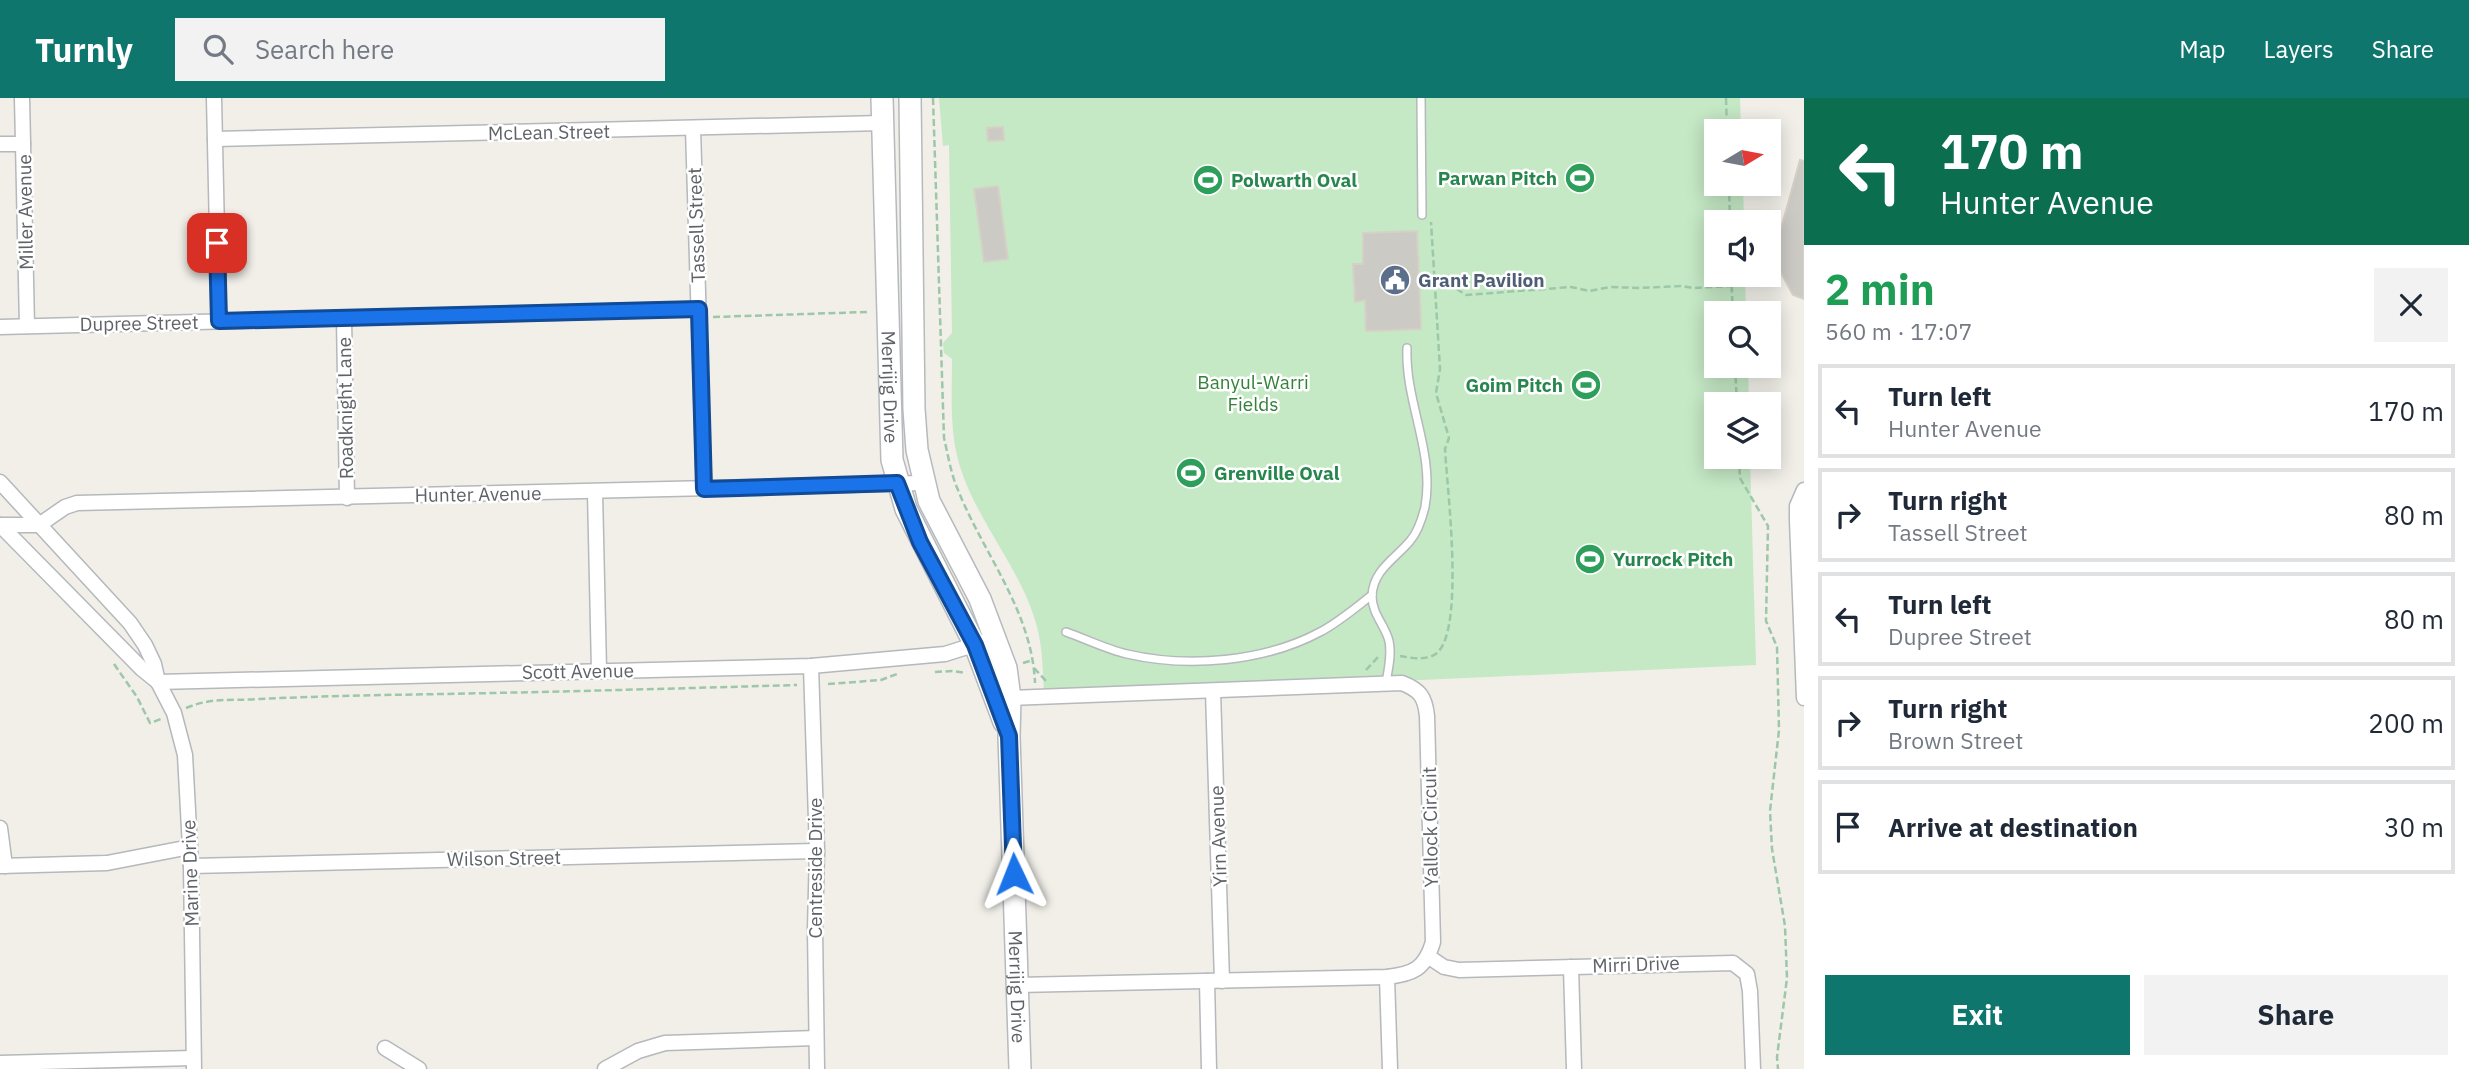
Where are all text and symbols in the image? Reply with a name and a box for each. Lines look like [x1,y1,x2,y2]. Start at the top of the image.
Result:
search box [175,18,665,81]
text: Turnly [35,28,133,71]
icon: search [199,30,237,68]
text: Search here [255,32,394,66]
text: Map [2179,33,2226,65]
text: Layers [2264,33,2334,65]
text: Share [2372,33,2434,65]
street label: McLean Street [488,119,610,145]
north arrow [1704,119,1782,196]
map controls [1704,119,1781,469]
text: 170 m [1940,119,2084,182]
icon: left [1825,126,1916,217]
street label: Miller Avenue [12,154,38,270]
sports icon: Parwan Pitch [1563,161,1597,195]
sports icon: Polwarth Oval [1191,163,1225,197]
place label: Parwan Pitch [1438,166,1557,190]
street label: Tassell Street [682,167,710,283]
place label: Polwarth Oval [1231,168,1357,192]
text: Hunter Avenue [1940,181,2154,223]
button: sound [1704,210,1781,287]
pin [187,213,247,273]
icon: arrive [198,224,236,262]
text: 2 min [1825,262,1935,317]
public building icon: Grant Pavilion [1378,263,1412,297]
place label: Grant Pavilion [1418,268,1545,292]
button: close [2374,268,2448,342]
button: search [1704,301,1781,378]
street label: Dupree Street [79,310,199,336]
text: 560 m · 17:07 [1825,316,1972,346]
street label: Merrijig Drive [876,330,904,444]
street label: Roadknight Lane [332,337,358,479]
sports icon: Goim Pitch [1569,368,1603,402]
park label: Banyul-Warri Fields [1197,370,1309,416]
place label: Goim Pitch [1465,373,1563,397]
text: Turn left [1888,379,1991,413]
button: layers [1704,392,1781,469]
icon: left [1829,392,1867,430]
text: 170 m [2368,394,2444,428]
text: Hunter Avenue [1888,413,2042,443]
sports icon: Grenville Oval [1174,456,1208,490]
place label: Grenville Oval [1214,461,1340,485]
street label: Hunter Avenue [414,481,542,507]
text: Turn right [1888,483,2007,517]
icon: right [1829,496,1867,534]
text: 80 m [2384,498,2444,532]
text: Tassell Street [1888,517,2028,547]
sports icon: Yurrock Pitch [1573,542,1607,576]
place label: Yurrock Pitch [1613,547,1733,571]
text: Turn left [1888,587,1991,621]
icon: left [1829,600,1867,638]
text: 80 m [2384,602,2444,636]
text: Dupree Street [1888,621,2032,651]
street label: Scott Avenue [522,658,634,684]
text: Turn right [1888,691,2007,725]
icon: right [1829,704,1867,742]
text: 200 m [2368,706,2444,740]
text: Brown Street [1888,725,2023,755]
street label: Yallock Circuit [1417,767,1443,887]
street label: Yirn Avenue [1204,785,1232,887]
street label: Centreside Drive [803,797,827,939]
icon: arrive [1829,808,1867,846]
text: Arrive at destination [1888,810,2138,844]
text: 30 m [2384,810,2444,844]
street label: Marine Drive [176,819,204,927]
position arrow [977,837,1051,911]
street label: Wilson Street [447,845,561,871]
street label: Merrijig Drive [1003,930,1031,1044]
street label: Mirri Drive [1592,950,1680,978]
button: Exit [1825,975,2130,1055]
button: Share [2144,975,2448,1055]

